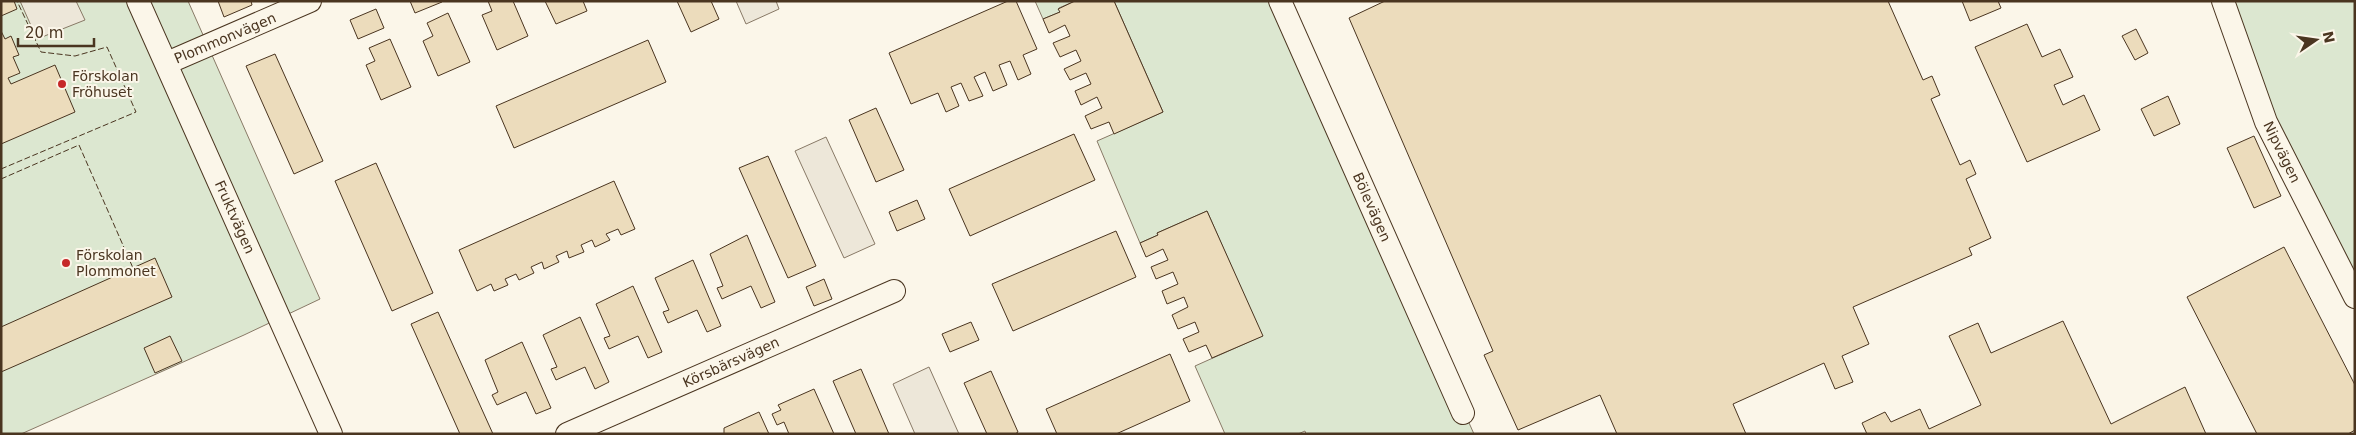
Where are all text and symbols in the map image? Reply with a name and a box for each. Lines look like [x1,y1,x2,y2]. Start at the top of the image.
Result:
street label: Plommonvägen [172,9,278,67]
scale bar [18,15,94,47]
north arrow [2291,15,2341,65]
text: 20 m [25,24,63,42]
text: N [2320,30,2338,45]
place label: Förskolan Fröhuset [72,68,139,100]
marker: Förskolan Fröhuset [56,78,68,90]
street label: Nipvägen [2260,119,2304,185]
street label: Bölevägen [1350,170,1394,244]
street label: Fruktvägen [212,178,258,256]
place label: Förskolan Plommonet [76,247,156,279]
marker: Förskolan Plommonet [60,257,72,269]
street label: Körsbärsvägen [680,334,782,390]

